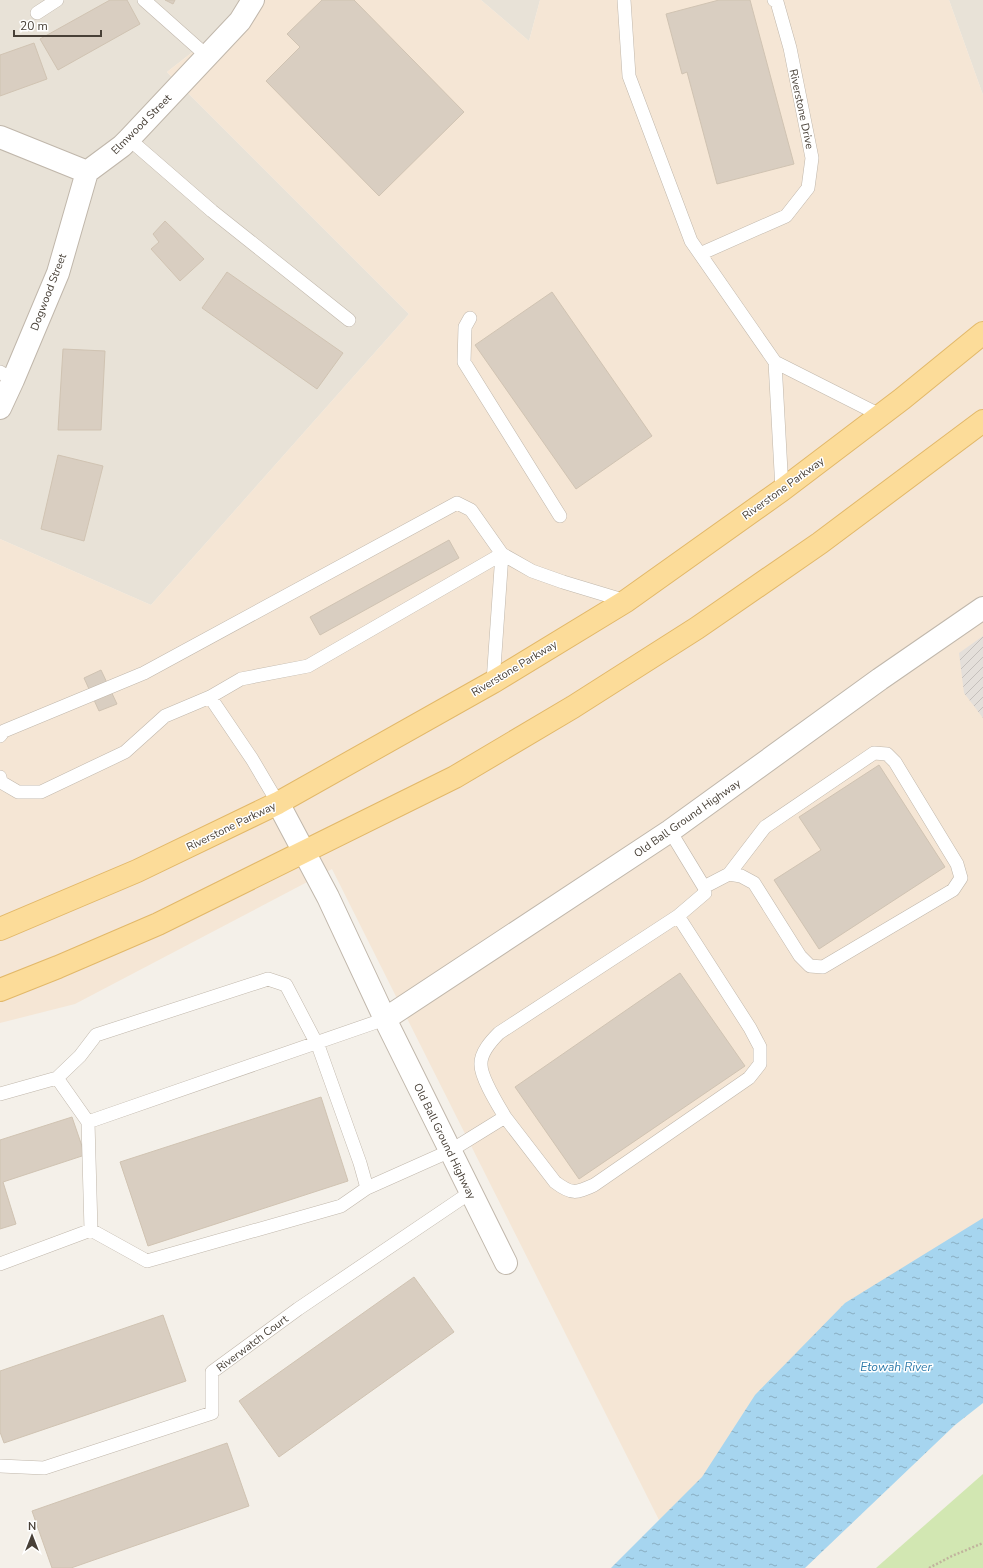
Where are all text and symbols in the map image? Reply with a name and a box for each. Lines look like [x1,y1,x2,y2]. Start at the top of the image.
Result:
scale bar [14,12,101,38]
text: 20 m [20,18,48,34]
street label: Riverstone Drive [786,68,817,151]
street label: Elmwood Street [108,91,175,158]
street label: Dogwood Street [27,251,70,333]
street label: Riverstone Parkway [739,453,827,523]
street label: Riverstone Parkway [469,637,560,700]
street label: Old Ball Ground Highway [631,776,744,861]
street label: Riverstone Parkway [184,798,279,855]
street label: Old Ball Ground Highway [410,1081,479,1202]
street label: Riverwatch Court [213,1311,291,1375]
water label: Etowah River [860,1359,932,1375]
north arrow [12,1516,52,1556]
text: N [28,1519,36,1534]

